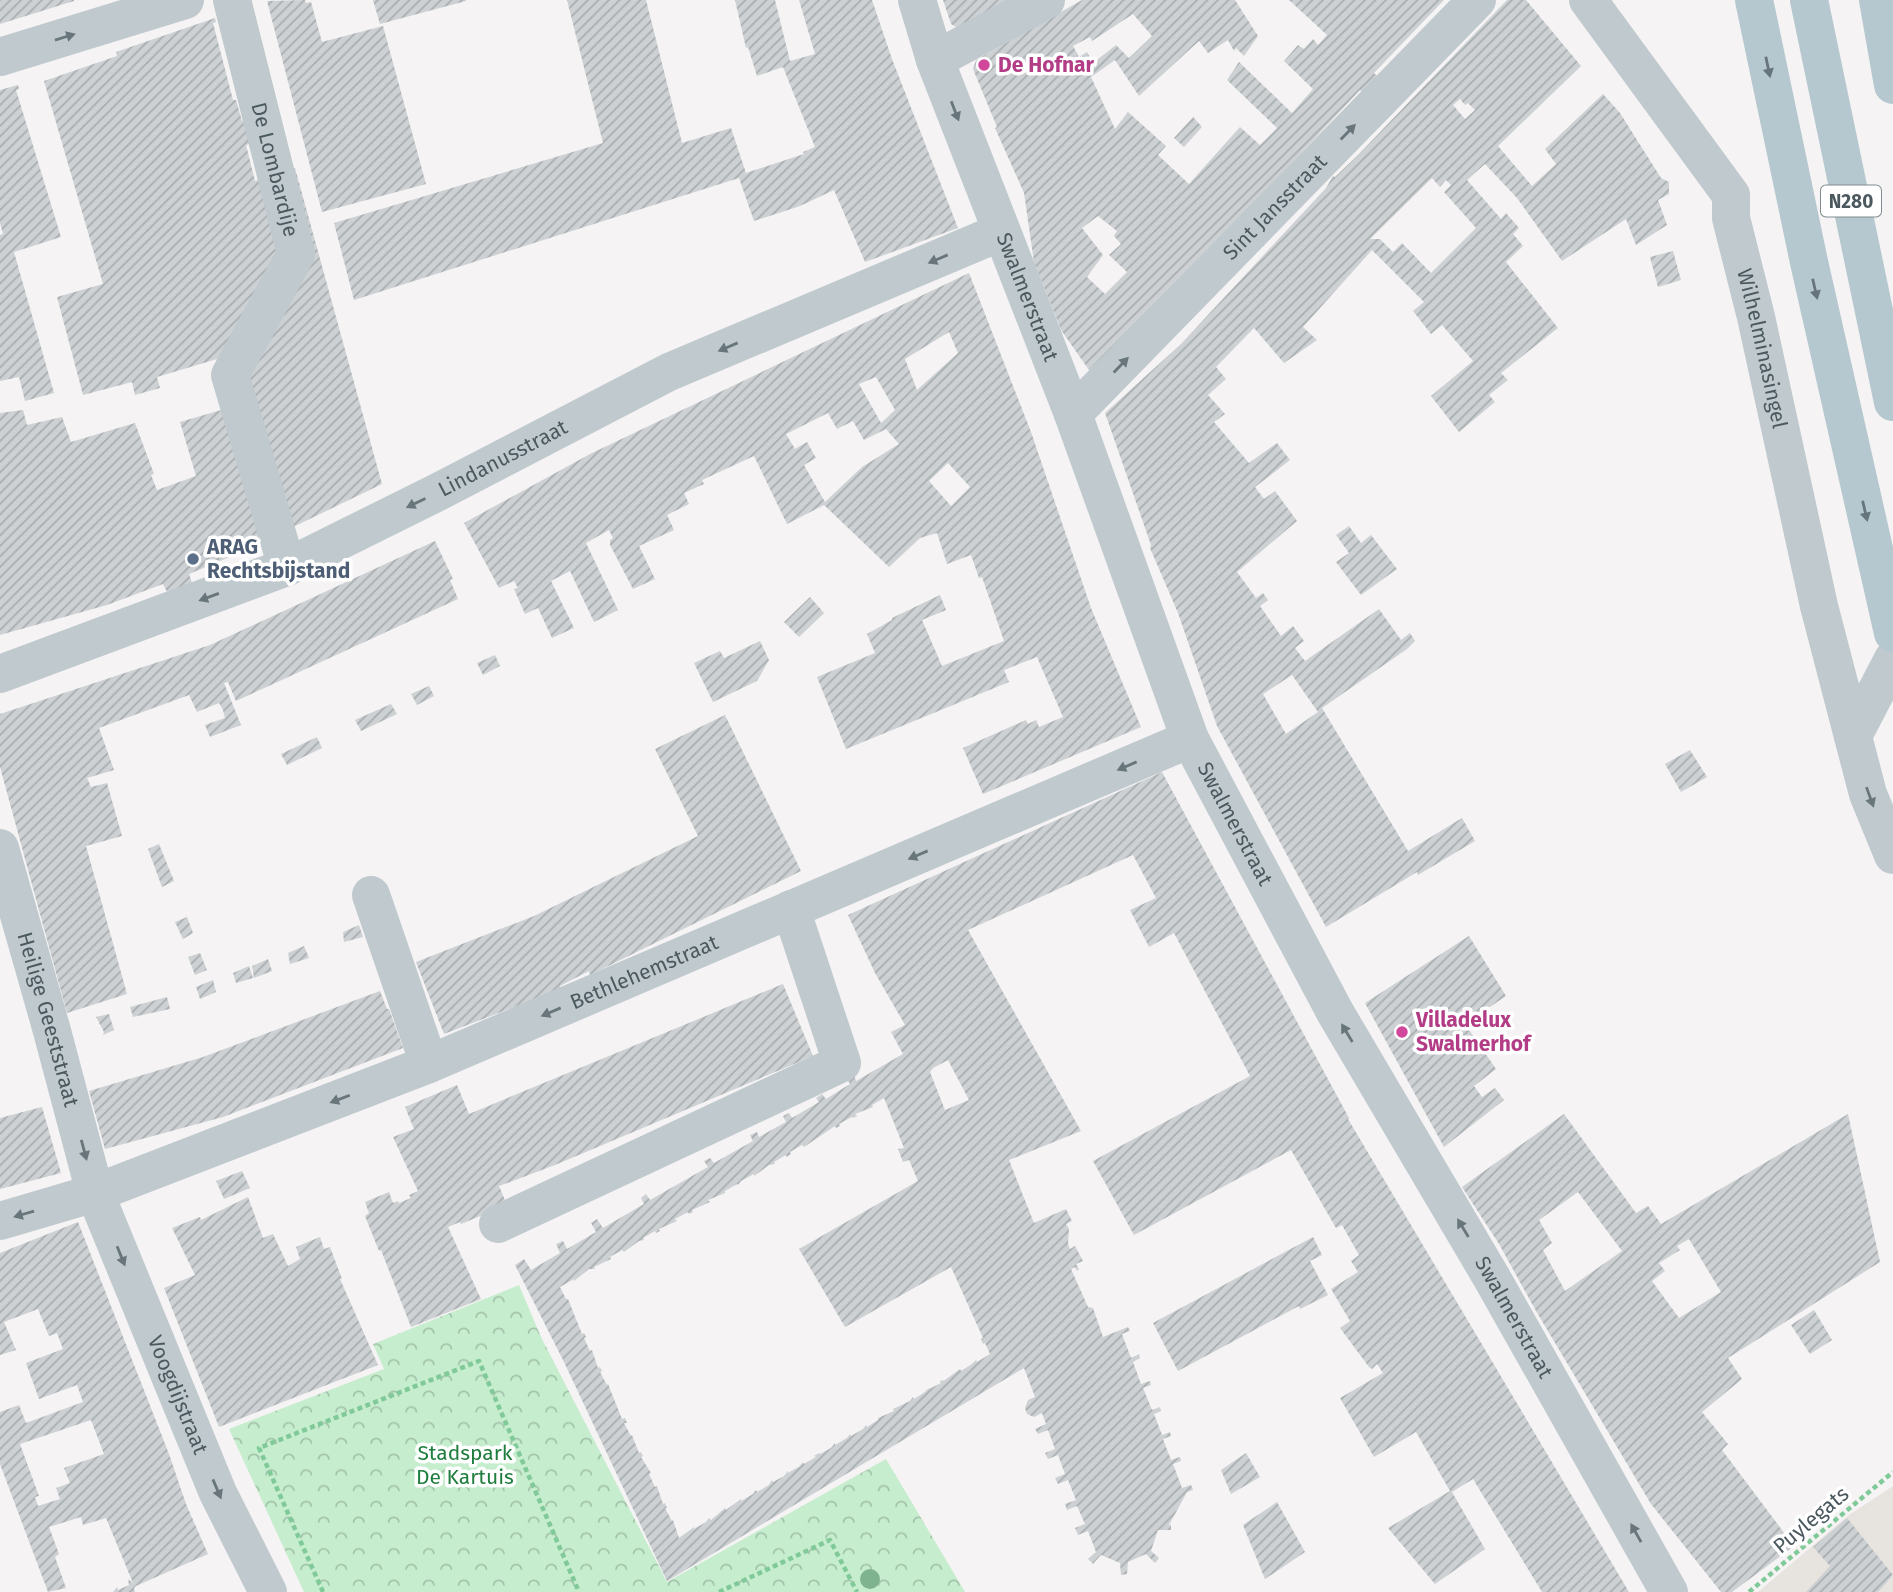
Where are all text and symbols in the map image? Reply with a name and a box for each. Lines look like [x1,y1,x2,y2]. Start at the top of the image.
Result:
one-way arrow [55,31,76,41]
place label: De Hofnar [998,52,1095,78]
one-way arrow [1762,56,1773,78]
marker: De Hofnar [976,57,992,73]
street label: De Lombardije [245,100,304,240]
one-way arrow [949,100,960,121]
one-way arrow [1340,124,1357,141]
street label: Sint Jansstraat [1217,148,1333,266]
road number: N280 [1821,186,1881,216]
street label: Swalmerstraat [991,229,1064,365]
one-way arrow [928,253,949,264]
street label: Wilhelminasingel [1731,266,1793,431]
one-way arrow [1810,279,1821,301]
one-way arrow [718,341,739,352]
one-way arrow [1112,358,1129,374]
street label: Lindanusstraat [434,414,572,503]
one-way arrow [406,498,426,509]
one-way arrow [1860,500,1871,522]
place label: ARAG Rechtsbijstand [206,534,350,584]
marker: ARAG Rechtsbijstand [185,551,201,567]
one-way arrow [198,591,219,602]
street label: Swalmerstraat [1192,758,1279,890]
one-way arrow [1117,760,1137,772]
one-way arrow [1865,786,1876,807]
one-way arrow [907,850,928,861]
street label: Heilige Geeststraat [12,929,85,1110]
street label: Bethlehemstraat [566,929,723,1015]
one-way arrow [541,1006,561,1018]
place label: Villadelux Swalmerhof [1415,1007,1533,1057]
one-way arrow [1341,1023,1353,1042]
marker: Villadelux Swalmerhof [1394,1024,1410,1040]
one-way arrow [330,1093,351,1104]
one-way arrow [79,1139,90,1161]
one-way arrow [13,1209,34,1219]
one-way arrow [1457,1219,1469,1238]
one-way arrow [115,1246,127,1266]
street label: Swalmerstraat [1469,1252,1559,1383]
street label: Voogdijstraat [142,1332,214,1458]
park label: Stadspark De Kartuis [416,1440,514,1490]
one-way arrow [211,1479,223,1499]
street label: Puylegats [1768,1481,1854,1559]
one-way arrow [1630,1523,1642,1542]

